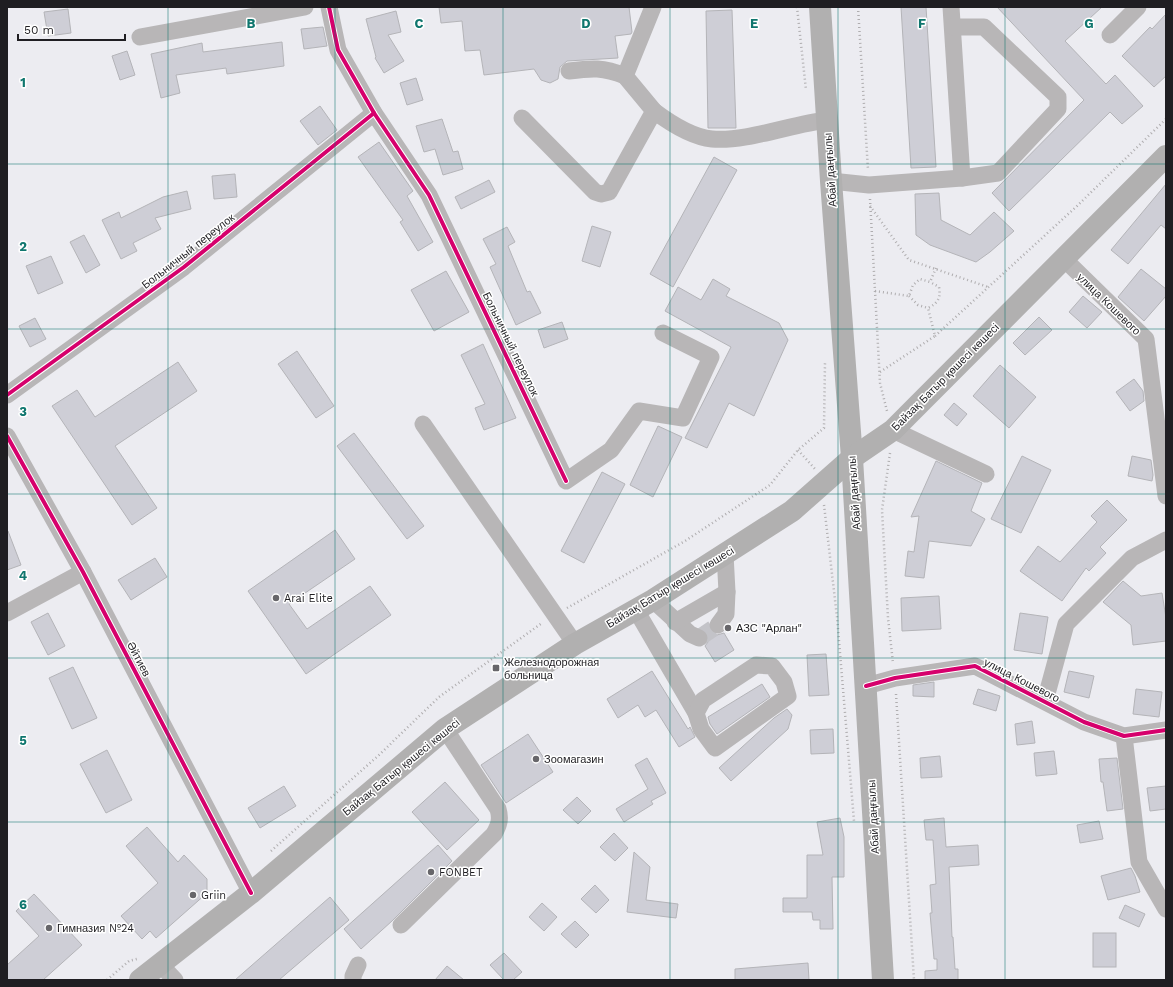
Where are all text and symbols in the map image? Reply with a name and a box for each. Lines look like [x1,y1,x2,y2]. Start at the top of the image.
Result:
scale bar [18,16,125,42]
text: B [247,16,256,31]
text: C [415,16,424,31]
text: D [581,16,591,31]
text: E [750,16,758,31]
text: F [918,16,926,31]
text: G [1084,16,1094,31]
text: 50 m [24,23,54,37]
text: 1 [20,75,26,90]
street label: Абай даңғылы [821,132,840,207]
street label: Больничный переулок [139,211,237,292]
text: 2 [19,239,27,254]
street label: улица Кошевого [1074,271,1143,338]
street label: Больничный переулок [480,290,541,398]
street label: Байзақ Батыр қөшесі көшесі [889,321,1002,434]
text: 3 [19,404,27,419]
street label: Абай даңғылы [845,455,864,530]
street label: Байзақ Батыр қөшесі көшесі [604,544,736,631]
text: 4 [19,568,28,583]
place label: Arai Elite [284,592,333,605]
marker: Arai Elite [271,593,281,603]
place label: АЗС "Арлан" [736,622,802,635]
marker: АЗС "Арлан" [723,623,733,633]
street label: Әйтиев [124,640,153,679]
place label: Железнодорожная больница [504,656,599,682]
street label: улица Кошевого [982,656,1062,705]
marker: Железнодорожная больница [491,663,501,673]
street label: Байзақ Батыр қөшесі көшесі [340,716,462,819]
text: 5 [19,733,27,748]
place label: Зоомагазин [544,753,604,766]
marker: Зоомагазин [531,754,541,764]
street label: Абай даңғылы [865,779,882,854]
place label: FONBET [439,866,483,879]
marker: FONBET [426,867,436,877]
place label: Griin [201,889,226,902]
marker: Griin [188,890,198,900]
text: 6 [19,897,27,912]
place label: Гимназия №24 [57,922,134,935]
marker: Гимназия №24 [44,923,54,933]

